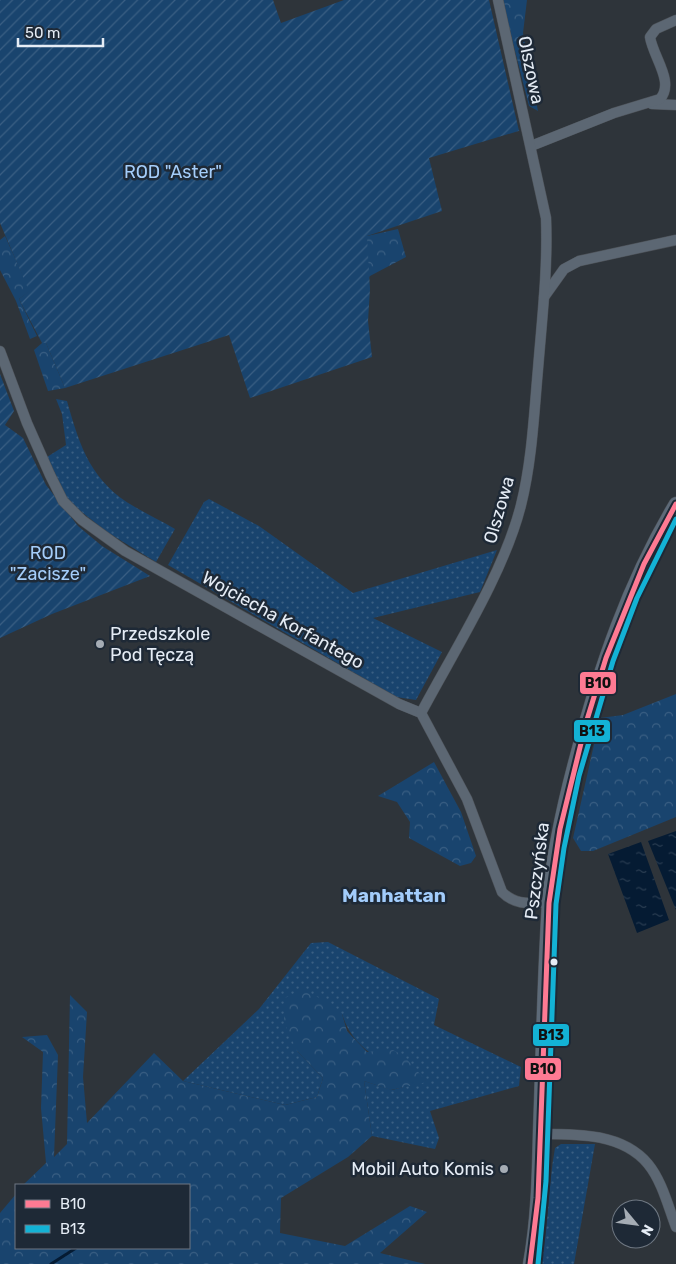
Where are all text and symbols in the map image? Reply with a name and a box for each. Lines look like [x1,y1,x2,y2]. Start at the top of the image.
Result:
scale bar [18,15,102,47]
text: 50 m [25,24,60,42]
street label: Olszowa [513,34,549,106]
park label: ROD "Aster" [124,161,222,183]
street label: Olszowa [479,474,519,546]
park label: ROD "Zacisze" [10,542,86,585]
street label: Wojciecha Korfantego [198,566,368,674]
place label: Przedszkole Pod Tęczą [110,623,210,666]
marker: Przedszkole Pod Tęczą [94,638,106,650]
line badge: B10 [579,671,617,695]
text: B10 [585,675,611,692]
line badge: B13 [573,719,611,743]
text: B13 [579,723,605,740]
street label: Pszczyńska [520,821,554,921]
district label: Manhattan [342,884,446,907]
unlabelled marker [549,957,559,967]
line badge: B13 [532,1023,570,1047]
text: B13 [538,1027,564,1044]
line badge: B10 [524,1057,562,1081]
text: B10 [530,1061,556,1078]
place label: Mobil Auto Komis [351,1158,494,1180]
marker: Mobil Auto Komis [498,1163,510,1175]
legend [15,1184,190,1249]
text: B10 [60,1195,86,1213]
north arrow [611,1199,661,1249]
text: B13 [60,1220,85,1238]
text: N [637,1222,657,1239]

